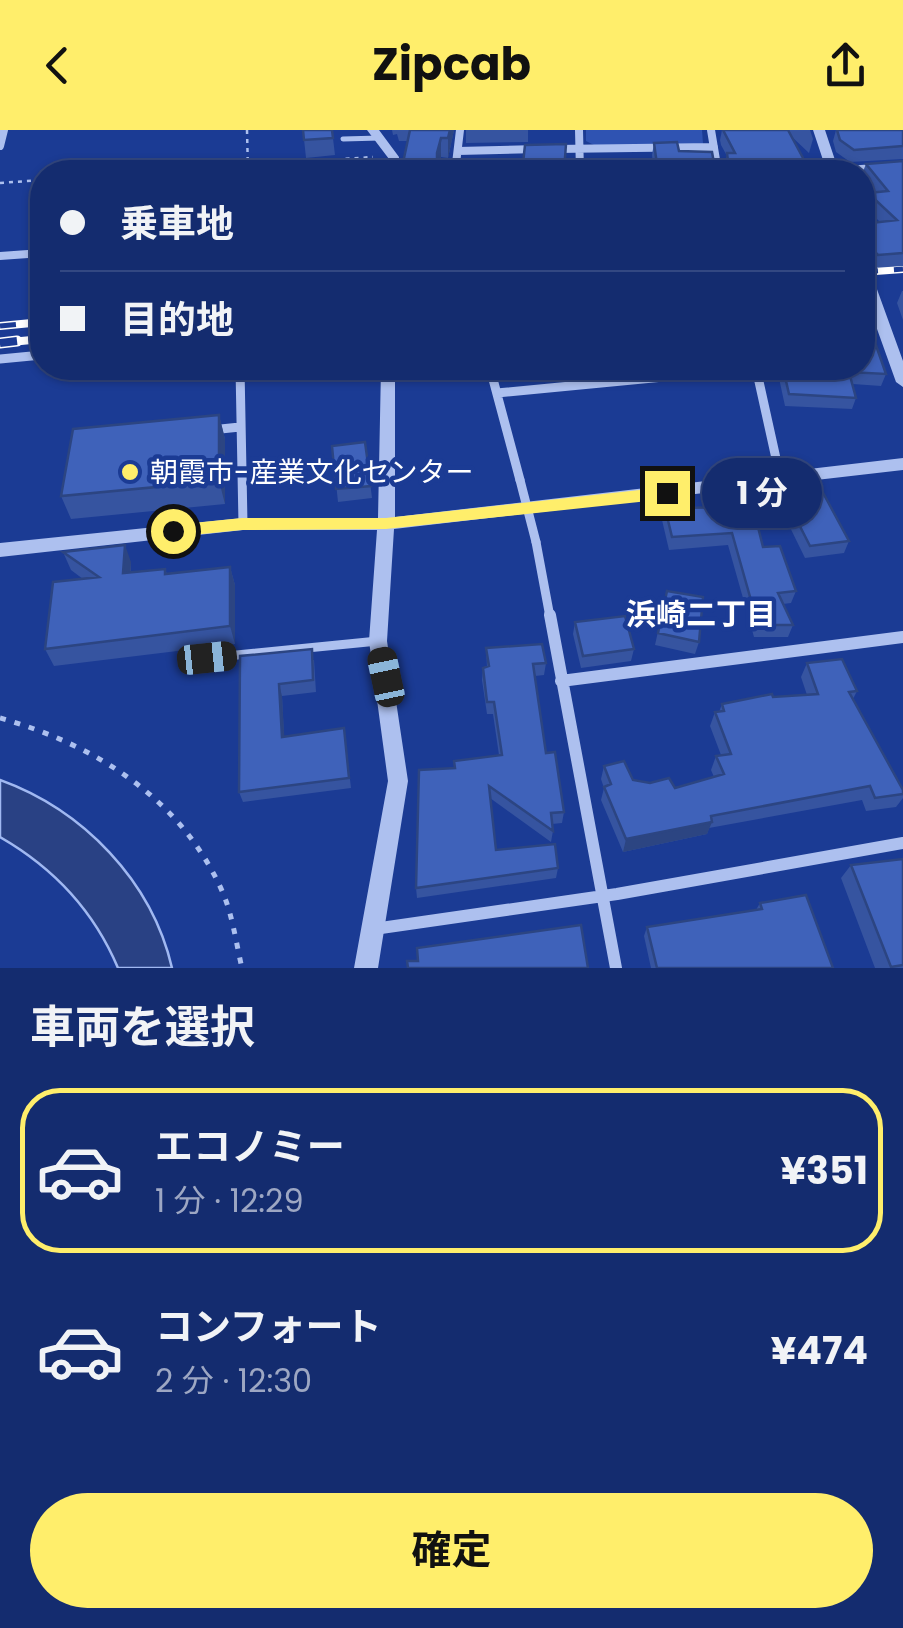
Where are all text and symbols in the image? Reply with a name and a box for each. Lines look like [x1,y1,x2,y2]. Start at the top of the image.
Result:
text: Zipcab [372,33,531,96]
icon: back [30,38,85,93]
icon: share [818,38,873,93]
text: 乗車地 [120,197,234,250]
text: 目的地 [120,293,234,346]
place label: 朝霞市-産業文化センター [150,453,473,492]
callout: 1 分 [702,458,822,528]
marker: 朝霞市-産業文化センター [119,461,141,483]
text: 1 分 [737,470,787,515]
route end [645,471,690,516]
route start [151,509,196,554]
district label: 浜崎二丁目 [626,593,776,636]
car [176,640,238,676]
car [365,645,407,709]
text: 車両を選択 [30,996,255,1059]
text: エコノミー [155,1120,345,1173]
icon: car [35,1126,125,1216]
text: ¥351 [781,1144,868,1197]
text: 1 分 · 12:29 [155,1178,304,1223]
text: コンフォート [155,1300,382,1353]
icon: car [35,1306,125,1396]
text: ¥474 [771,1324,868,1377]
text: 2 分 · 12:30 [155,1358,312,1403]
button: 確定 [30,1493,873,1608]

